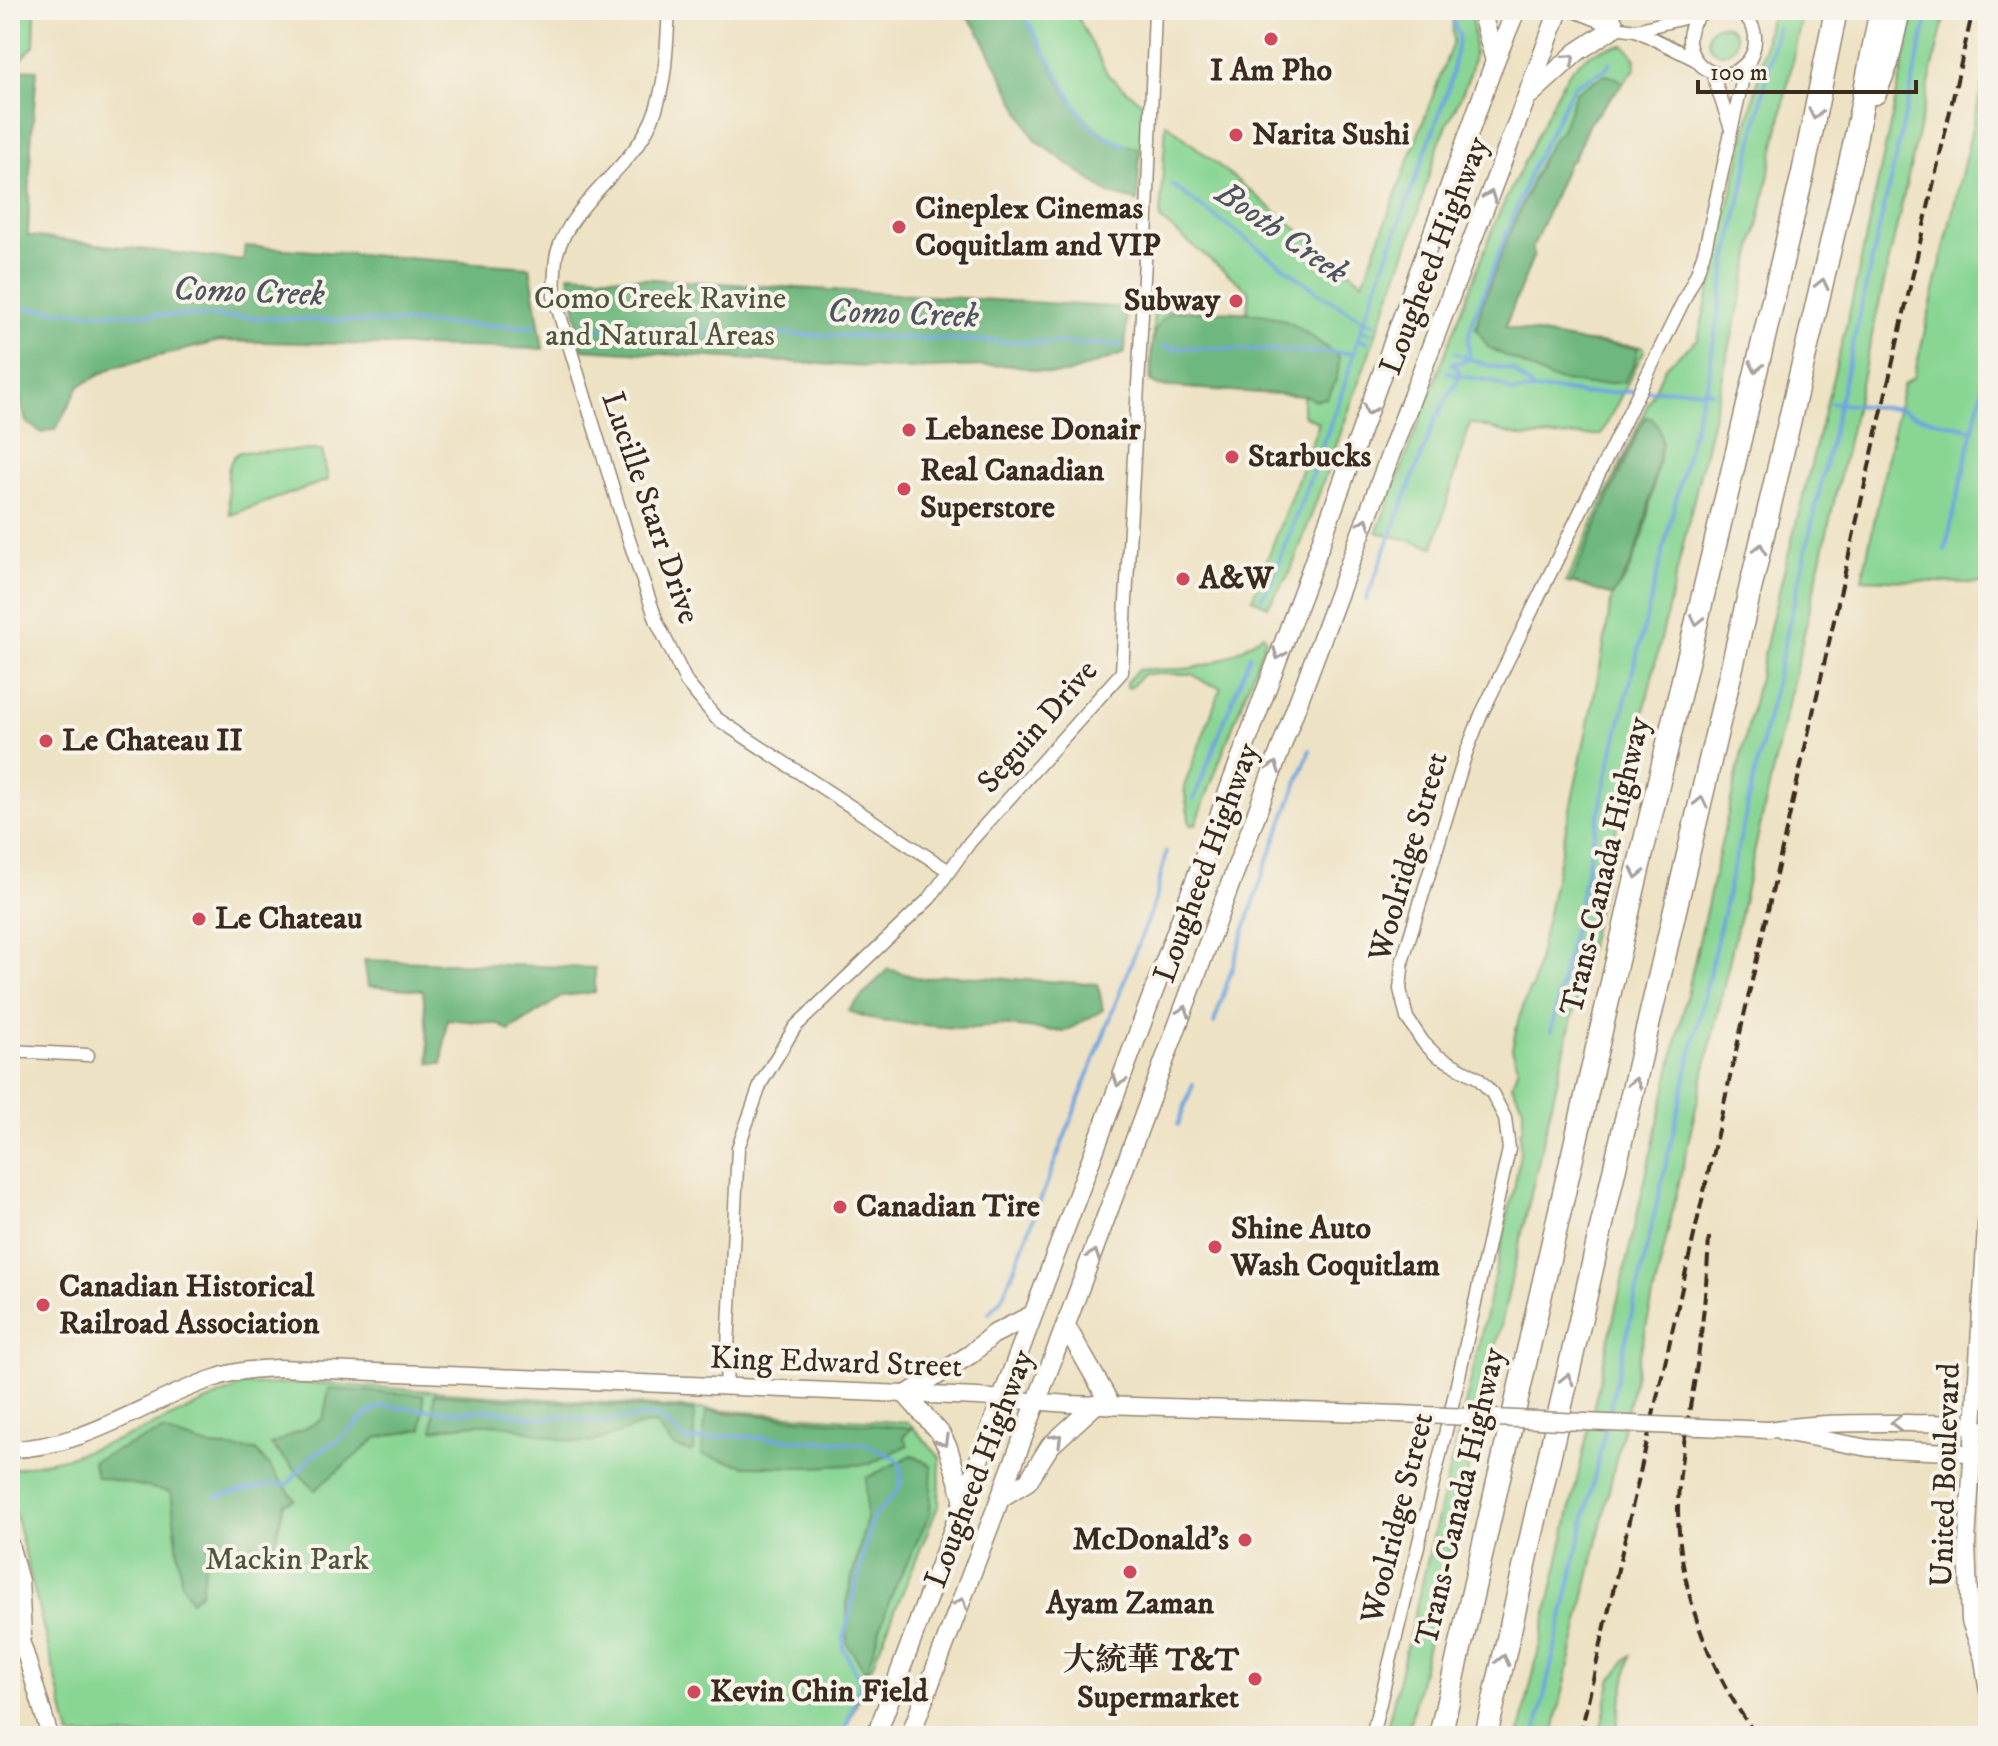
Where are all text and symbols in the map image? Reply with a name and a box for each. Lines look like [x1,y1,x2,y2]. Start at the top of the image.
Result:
marker: I Am Pho [1262,30,1280,48]
scale bar [1698,44,1916,94]
place label: I Am Pho [1210,51,1332,91]
one-way arrow [1560,54,1575,69]
text: 100 m [1710,58,1768,88]
one-way arrow [1807,107,1824,120]
place label: Narita Sushi [1252,115,1410,155]
marker: Narita Sushi [1227,126,1245,144]
street label: Lougheed Highway [1371,130,1499,381]
water label: Booth Creek [1207,172,1357,294]
place label: Cineplex Cinemas Coquitlam and VIP [915,189,1161,266]
one-way arrow [1480,190,1497,204]
marker: Cineplex Cinemas Coquitlam and VIP [890,218,908,236]
water label: Como Creek [172,268,326,316]
one-way arrow [1813,278,1830,292]
park label: Como Creek Ravine and Natural Areas [534,279,786,356]
place label: Subway [1124,281,1221,321]
water label: Como Creek [826,290,980,338]
marker: Subway [1227,292,1245,310]
one-way arrow [1749,360,1766,373]
street label: Lucille Starr Drive [592,387,708,629]
one-way arrow [1363,402,1379,416]
place label: Lebanese Donair [925,410,1142,450]
marker: Lebanese Donair [900,421,918,439]
place label: Starbucks [1248,437,1372,477]
marker: Starbucks [1223,448,1241,466]
place label: Real Canadian Superstore [920,451,1104,528]
marker: Real Canadian Superstore [895,480,913,498]
one-way arrow [1355,517,1372,531]
one-way arrow [1751,543,1768,556]
place label: A&W [1198,559,1275,599]
marker: A&W [1174,570,1192,588]
one-way arrow [1689,613,1706,626]
one-way arrow [1272,646,1289,660]
street label: Seguin Drive [969,652,1107,802]
street label: Trans-Canada Highway [1552,712,1660,1019]
place label: Le Chateau II [62,721,243,761]
marker: Le Chateau II [37,732,55,750]
street label: Lougheed Highway [1145,737,1269,988]
street label: Woolridge Street [1360,748,1458,967]
one-way arrow [1265,761,1281,775]
one-way arrow [1692,796,1709,810]
one-way arrow [1629,866,1646,879]
place label: Le Chateau [215,899,362,939]
marker: Le Chateau [190,910,208,928]
one-way arrow [1174,1005,1191,1019]
one-way arrow [1112,1073,1129,1087]
one-way arrow [1626,1076,1643,1090]
place label: Canadian Tire [856,1187,1040,1227]
marker: Canadian Tire [831,1198,849,1216]
place label: Shine Auto Wash Coquitlam [1230,1209,1440,1286]
marker: Shine Auto Wash Coquitlam [1206,1238,1224,1256]
one-way arrow [1084,1248,1101,1262]
place label: Canadian Historical Railroad Association [59,1267,320,1344]
marker: Canadian Historical Railroad Association [34,1296,52,1314]
street label: King Edward Street [709,1339,963,1387]
street label: Lougheed Highway [916,1343,1044,1594]
street label: Trans-Canada Highway [1407,1343,1515,1650]
street label: United Boulevard [1922,1362,1970,1588]
one-way arrow [1558,1373,1575,1386]
street label: Woolridge Street [1352,1408,1444,1629]
one-way arrow [1889,1414,1902,1432]
one-way arrow [933,1432,949,1447]
one-way arrow [1048,1434,1062,1449]
place label: McDonald's [1073,1520,1229,1560]
marker: McDonald's [1236,1531,1254,1549]
park label: Mackin Park [205,1540,369,1580]
marker: Ayam Zaman [1121,1563,1139,1581]
place label: Ayam Zaman [1045,1584,1214,1624]
one-way arrow [951,1597,968,1611]
place label: 大統華 T&T Supermarket [1063,1641,1240,1718]
one-way arrow [1494,1654,1511,1667]
marker: 大統華 T&T Supermarket [1246,1670,1264,1688]
place label: Kevin Chin Field [710,1672,929,1712]
marker: Kevin Chin Field [685,1683,703,1701]

